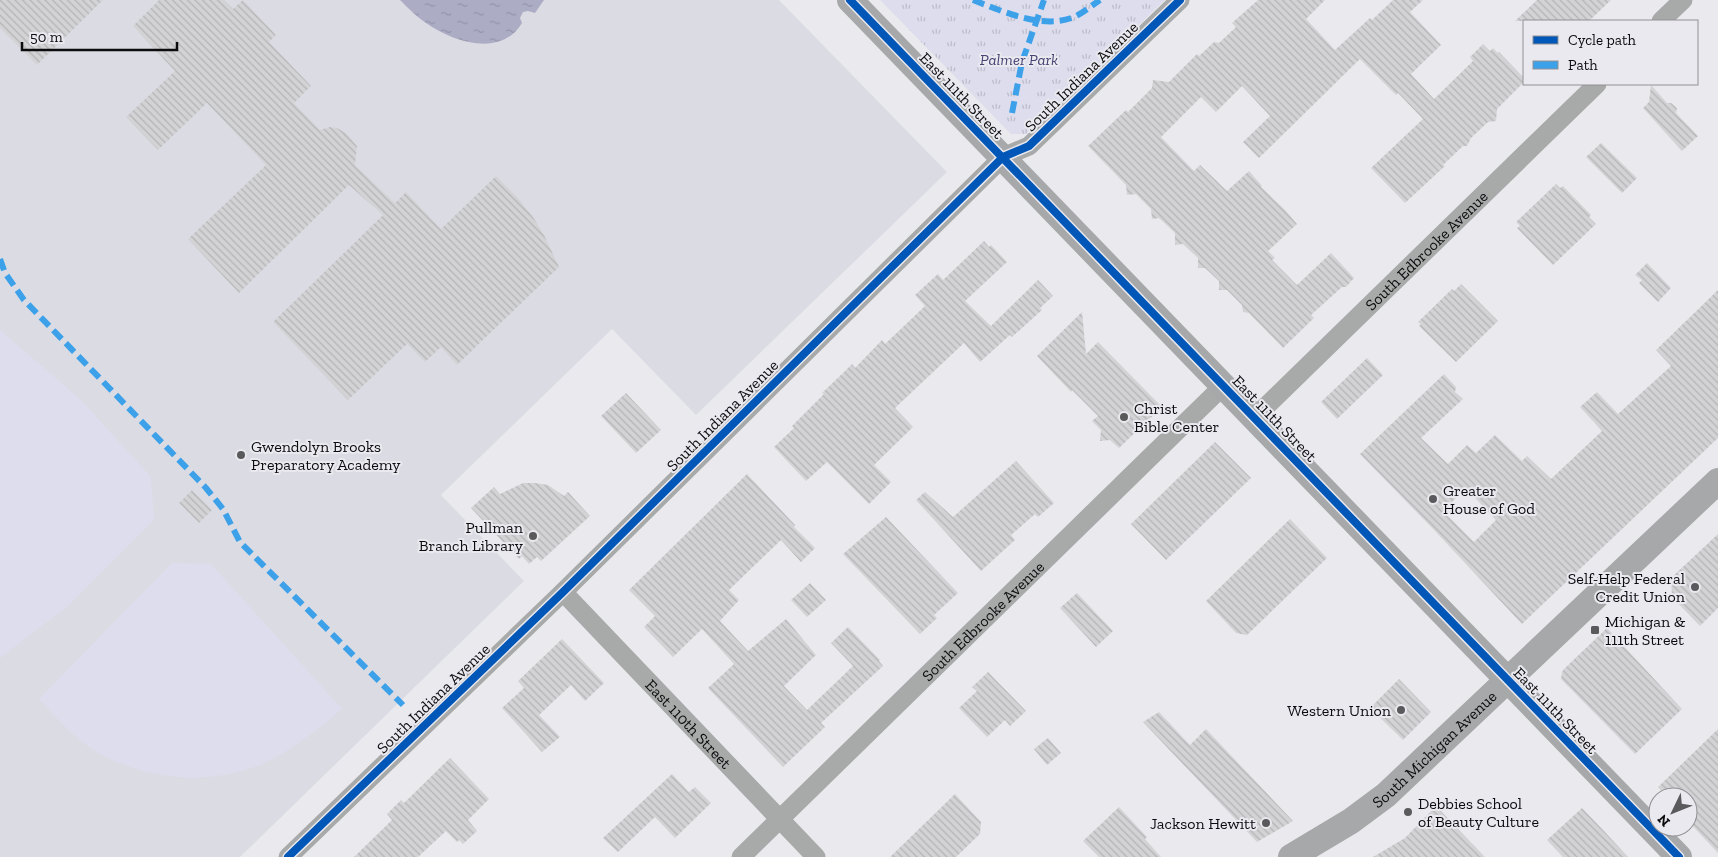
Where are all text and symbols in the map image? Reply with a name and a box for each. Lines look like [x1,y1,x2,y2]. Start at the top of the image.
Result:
street label: South Indiana Avenue [1021,17,1142,135]
scale bar [22,20,178,52]
legend [1523,20,1698,85]
text: 50 m [30,28,63,46]
text: Cycle path [1568,31,1637,49]
street label: East 111th Street [916,48,1008,143]
park label: Palmer Park [980,50,1058,69]
text: Path [1568,56,1598,74]
street label: South Edbrooke Avenue [1361,187,1492,314]
street label: South Indiana Avenue [663,356,782,475]
street label: East 111th Street [1229,371,1321,466]
place label: Christ Bible Center [1134,399,1220,436]
marker: Christ Bible Center [1118,411,1130,423]
place label: Gwendolyn Brooks Preparatory Academy [251,437,401,474]
marker: Gwendolyn Brooks Preparatory Academy [235,449,247,461]
place label: Greater House of God [1443,481,1535,518]
marker: Greater House of God [1427,493,1439,505]
place label: Pullman Branch Library [419,518,524,555]
marker: Pullman Branch Library [527,530,539,542]
street label: South Edbrooke Avenue [918,557,1048,685]
place label: Self-Help Federal Credit Union [1568,569,1686,606]
marker: Self-Help Federal Credit Union [1689,581,1701,593]
place label: Michigan & 111th Street [1605,612,1686,649]
marker: Michigan & 111th Street [1589,624,1601,636]
street label: South Indiana Avenue [373,639,494,757]
street label: East 111th Street [1510,663,1602,758]
street label: East 110th Street [641,676,735,773]
street label: South Michigan Avenue [1368,687,1500,812]
place label: Western Union [1287,701,1392,720]
marker: Western Union [1395,704,1407,716]
north arrow [1648,787,1698,837]
place label: Debbies School of Beauty Culture [1418,794,1539,831]
marker: Debbies School of Beauty Culture [1402,806,1414,818]
text: N [1654,811,1674,830]
place label: Jackson Hewitt [1150,814,1256,833]
marker: Jackson Hewitt [1260,817,1272,829]

